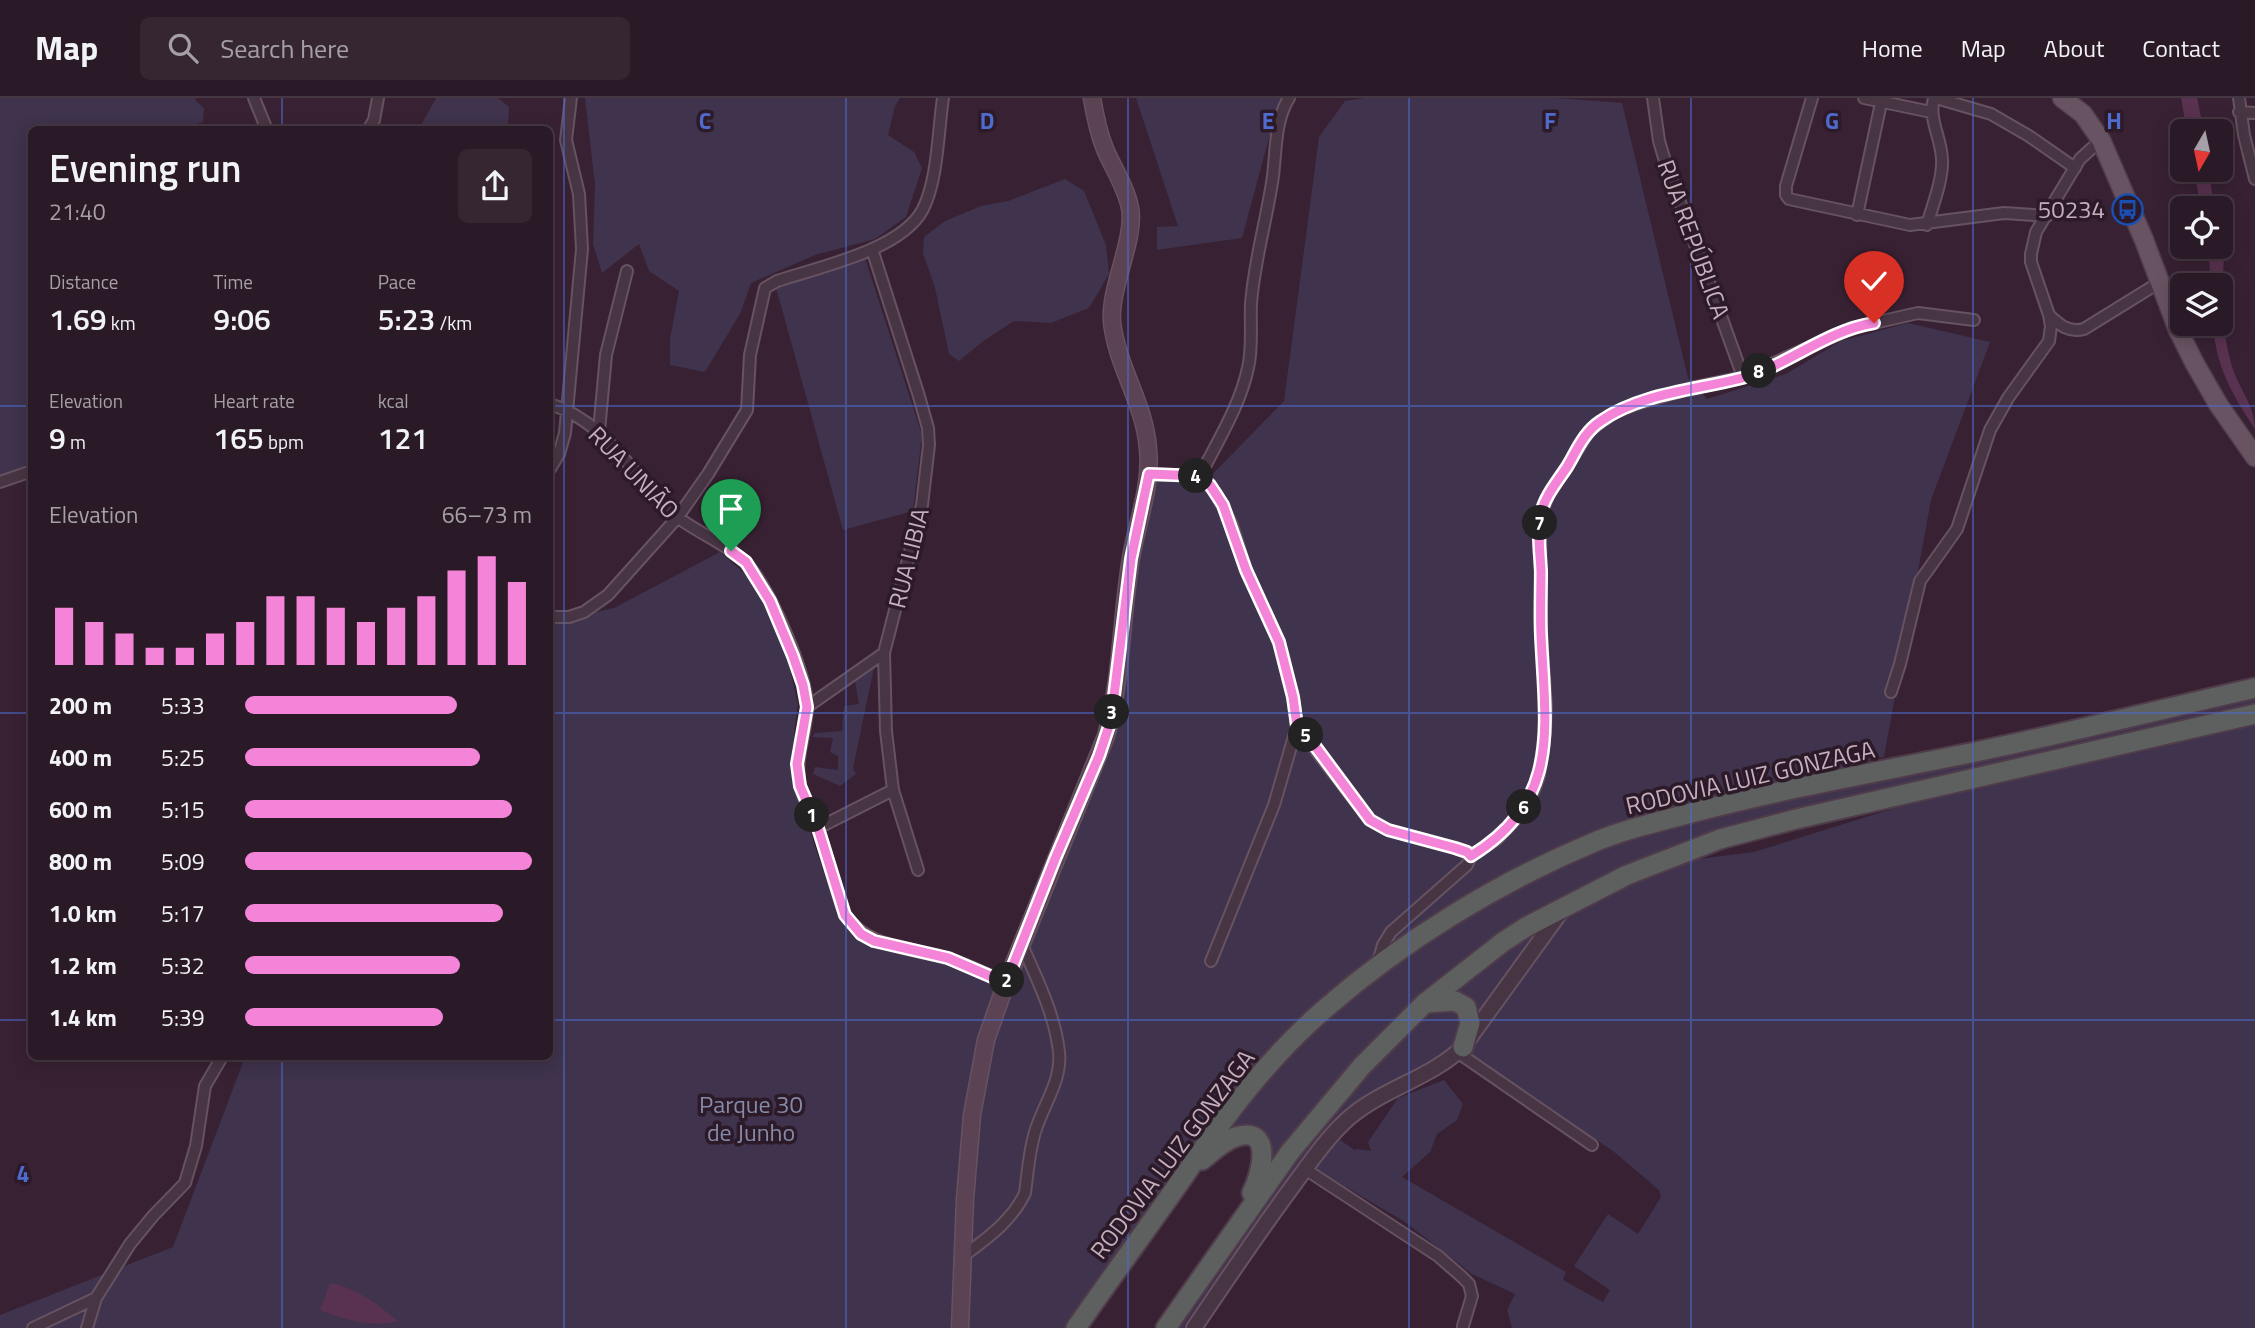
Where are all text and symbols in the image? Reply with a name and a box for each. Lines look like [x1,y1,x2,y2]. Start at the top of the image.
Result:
search box [140,17,630,80]
text: Map [35,23,98,73]
icon: search [164,29,202,67]
text: Search here [220,29,349,68]
text: Home [1862,30,1923,66]
text: Map [1961,30,2006,66]
text: About [2044,30,2104,66]
text: Contact [2142,30,2220,66]
text: C [699,103,711,138]
text: D [980,103,994,138]
text: E [1262,103,1274,138]
text: F [1544,103,1556,138]
text: G [1825,103,1839,138]
text: H [2106,103,2122,138]
north arrow [2170,119,2233,182]
map controls [2170,119,2233,336]
text: Evening run [49,139,242,197]
button: share [458,149,532,223]
street label: RUA REPÚBLICA [1649,154,1739,324]
place label: 50234 [2038,191,2105,227]
bus stop icon: 50234 [2111,192,2145,226]
text: 21:40 [49,194,106,229]
button: locate [2170,196,2233,259]
pin [1844,251,1904,323]
icon: check [1855,262,1893,300]
text: Distance [49,267,118,296]
text: Time [213,267,253,296]
text: Pace [378,267,416,296]
button: layers [2170,273,2233,336]
text: 1.69 [49,296,107,342]
text: 9:06 [213,296,271,342]
text: 5:23 [378,296,435,342]
text: km [107,308,136,337]
text: /km [435,308,472,337]
pin: 8 [1742,354,1776,388]
text: 8 [1753,356,1764,385]
text: Elevation [49,386,123,415]
text: Heart rate [213,386,295,415]
text: kcal [378,386,409,415]
text: 9 [49,415,66,461]
text: 165 [213,415,264,461]
text: 121 [378,415,428,461]
street label: RUA UNIÃO [580,417,688,527]
text: m [66,427,86,456]
text: bpm [264,427,304,456]
pin: 4 [1178,458,1214,494]
text: 4 [1190,461,1201,490]
pin [701,479,761,551]
icon: arrive [712,490,750,528]
text: Elevation [49,497,138,532]
text: 66–73 m [442,497,532,532]
street label: RUA LIBIA [878,504,938,612]
pin: 7 [1522,506,1558,540]
text: 7 [1534,508,1545,537]
text: 200 m [49,688,112,723]
text: 5:33 [161,688,205,723]
pin: 3 [1094,694,1130,730]
text: 3 [1106,697,1117,726]
pin: 5 [1288,718,1324,752]
text: 5 [1300,720,1311,749]
street label: RODOVIA LUIZ GONZAGA [1622,731,1878,823]
text: 400 m [49,740,112,775]
text: 5:25 [161,740,205,775]
pin: 6 [1506,790,1542,824]
text: 600 m [49,792,112,827]
text: 5:15 [161,792,205,827]
text: 6 [1518,792,1529,821]
pin: 1 [794,798,830,832]
text: 1 [806,800,817,829]
text: 800 m [49,844,112,879]
text: 5:09 [161,844,205,879]
text: 1.0 km [49,896,117,931]
text: 5:17 [161,896,205,931]
text: 1.2 km [49,948,117,983]
text: 5:32 [161,948,205,983]
pin: 2 [990,962,1024,998]
text: 2 [1001,965,1012,994]
text: 1.4 km [49,1000,117,1035]
text: 5:39 [161,1000,205,1035]
street label: RODOVIA LUIZ GONZAGA [1081,1041,1263,1267]
park label: Parque 30 de Junho [699,1086,803,1150]
text: 4 [17,1156,29,1191]

